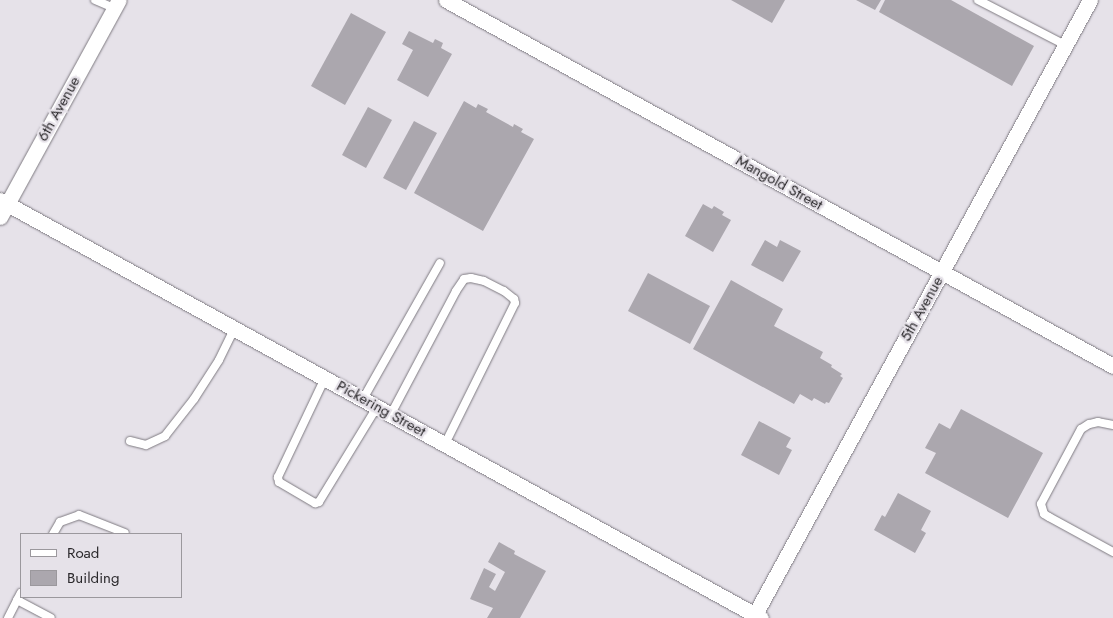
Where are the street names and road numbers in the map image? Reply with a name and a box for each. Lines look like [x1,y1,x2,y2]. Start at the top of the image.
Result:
street label: 6th Avenue [34,73,84,145]
street label: Mangold Street [733,152,825,214]
street label: 5th Avenue [897,274,947,344]
street label: Pickering Street [333,377,429,441]

